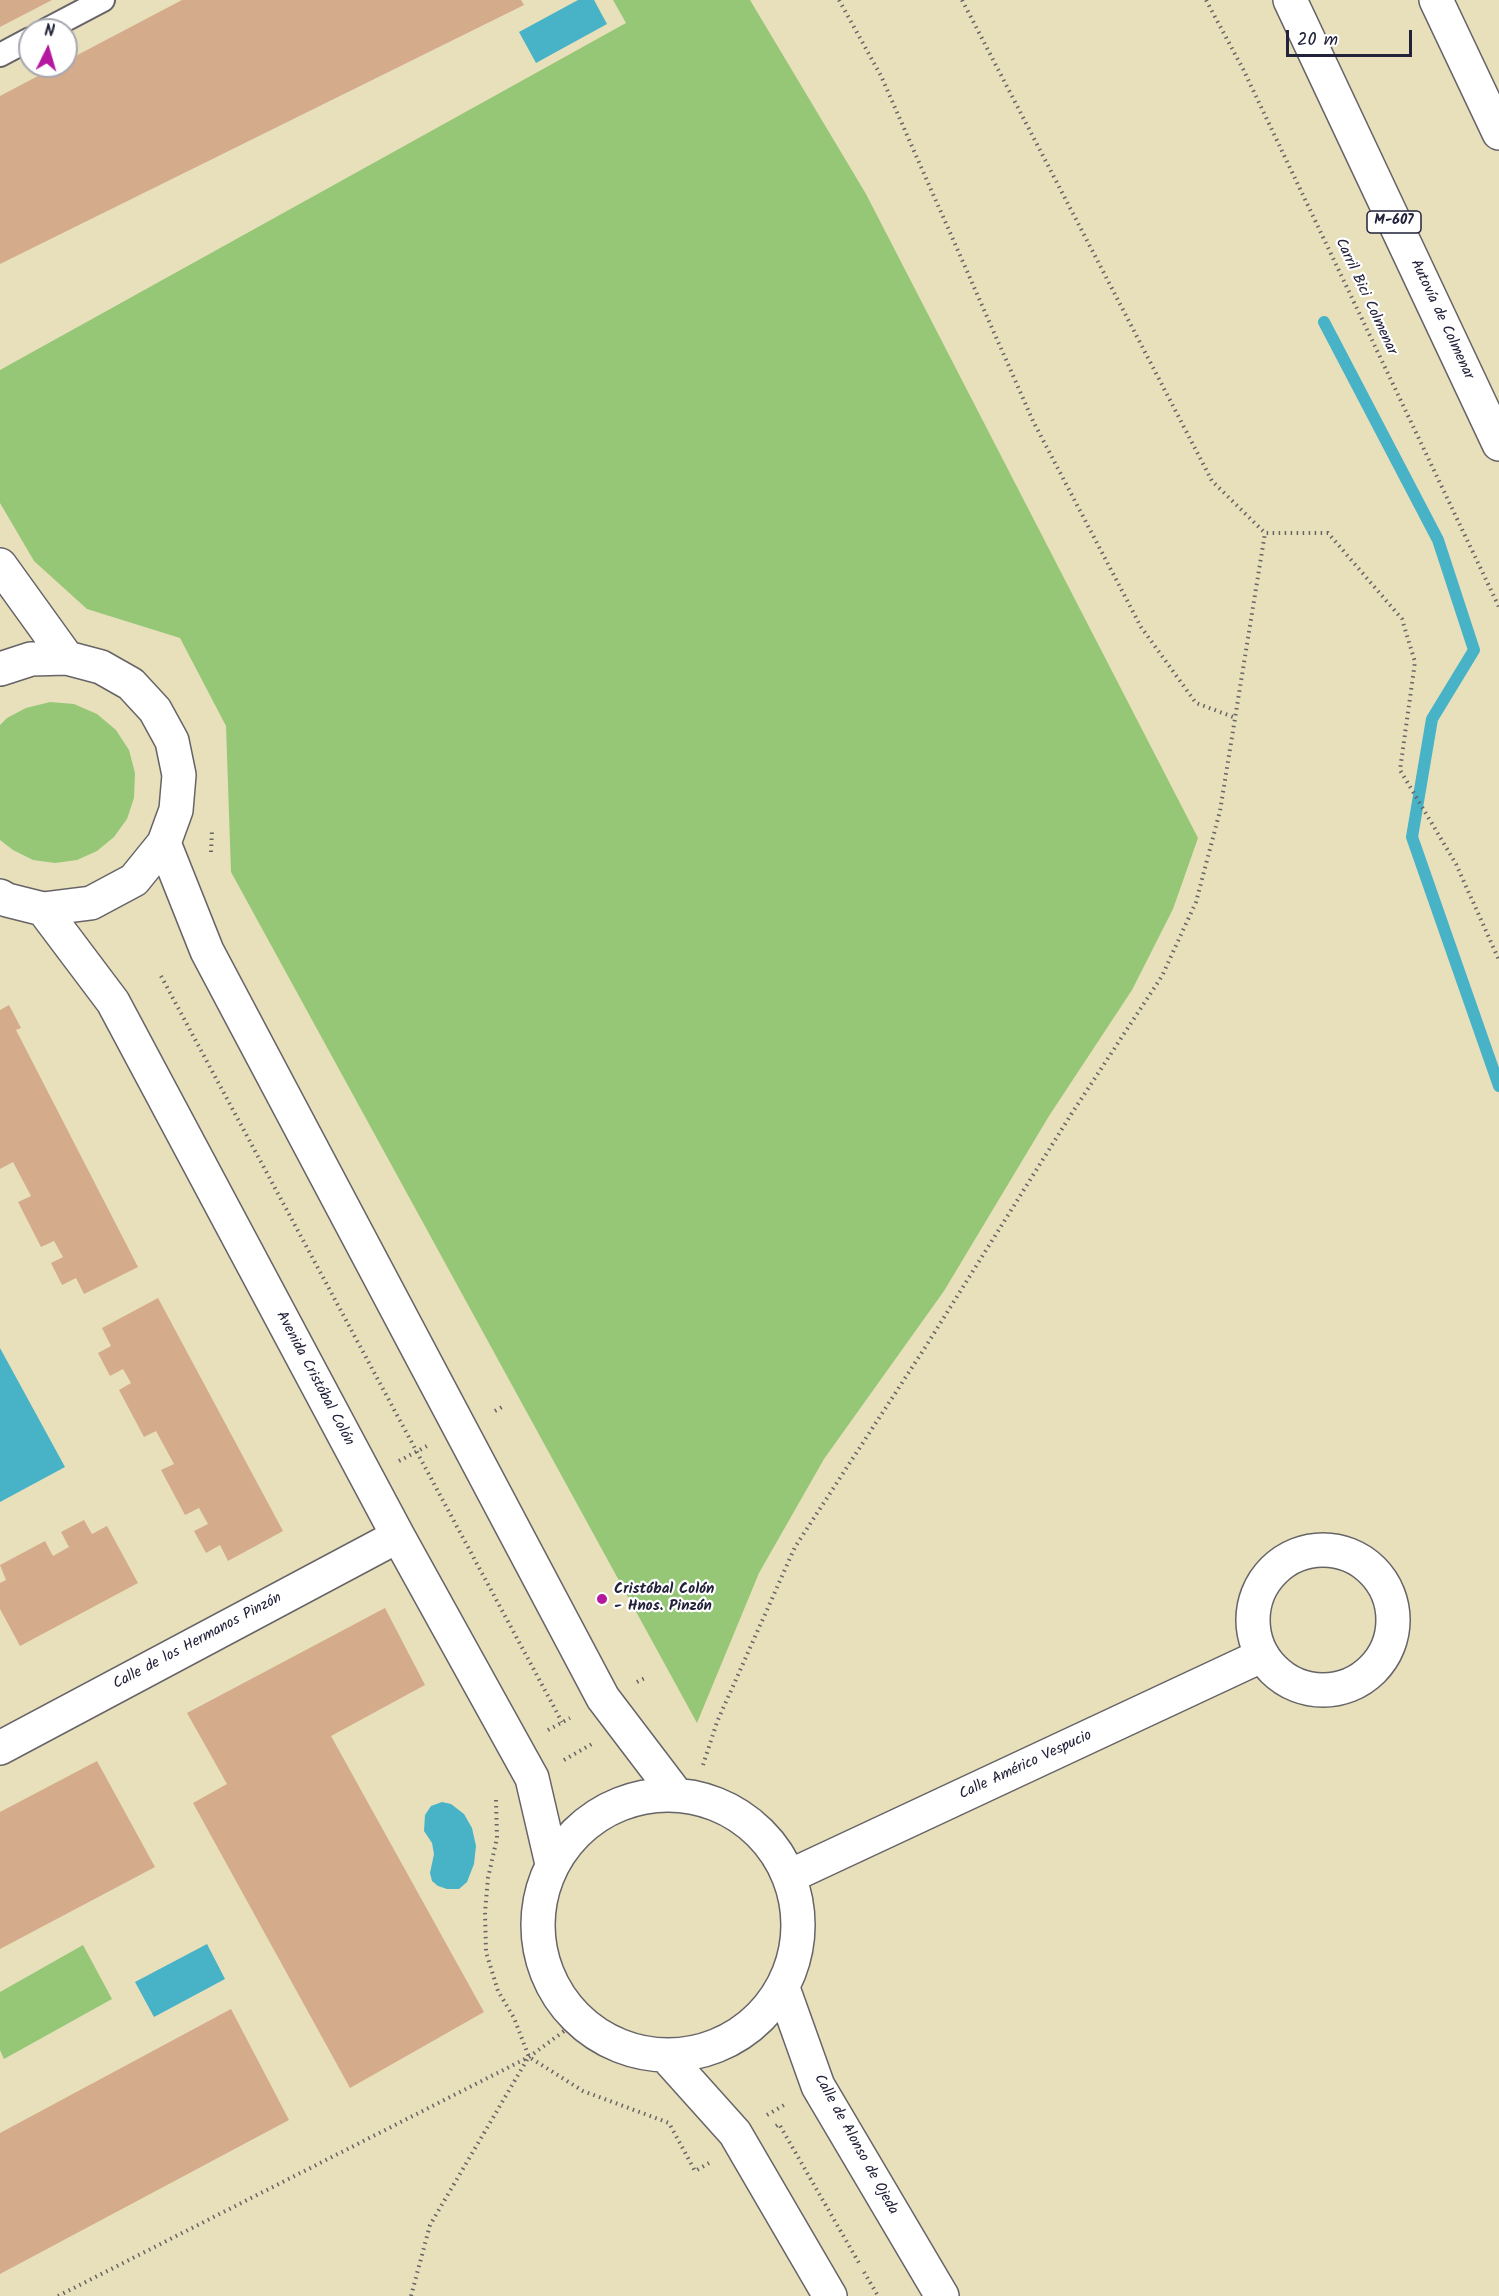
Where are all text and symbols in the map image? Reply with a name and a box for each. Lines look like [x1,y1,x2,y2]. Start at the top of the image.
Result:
north arrow [18,18,78,78]
scale bar [1289,18,1415,56]
text: N [43,19,56,44]
text: 20 m [1297,26,1338,55]
road number: M-607 [1367,211,1421,233]
street label: Carril Bici Colmenar [1330,236,1400,358]
street label: Autovía de Colmenar [1405,257,1477,383]
street label: Avenida Cristóbal Colón [271,1309,357,1449]
place label: Cristóbal Colón - Hnos. Pinzón [614,1581,714,1616]
street label: Calle de los Hermanos Pinzón [111,1590,285,1694]
marker: Cristóbal Colón - Hnos. Pinzón [595,1592,609,1606]
street label: Calle Américo Vespucio [957,1727,1095,1805]
street label: Calle de Alonso de Ojeda [809,2072,901,2218]

